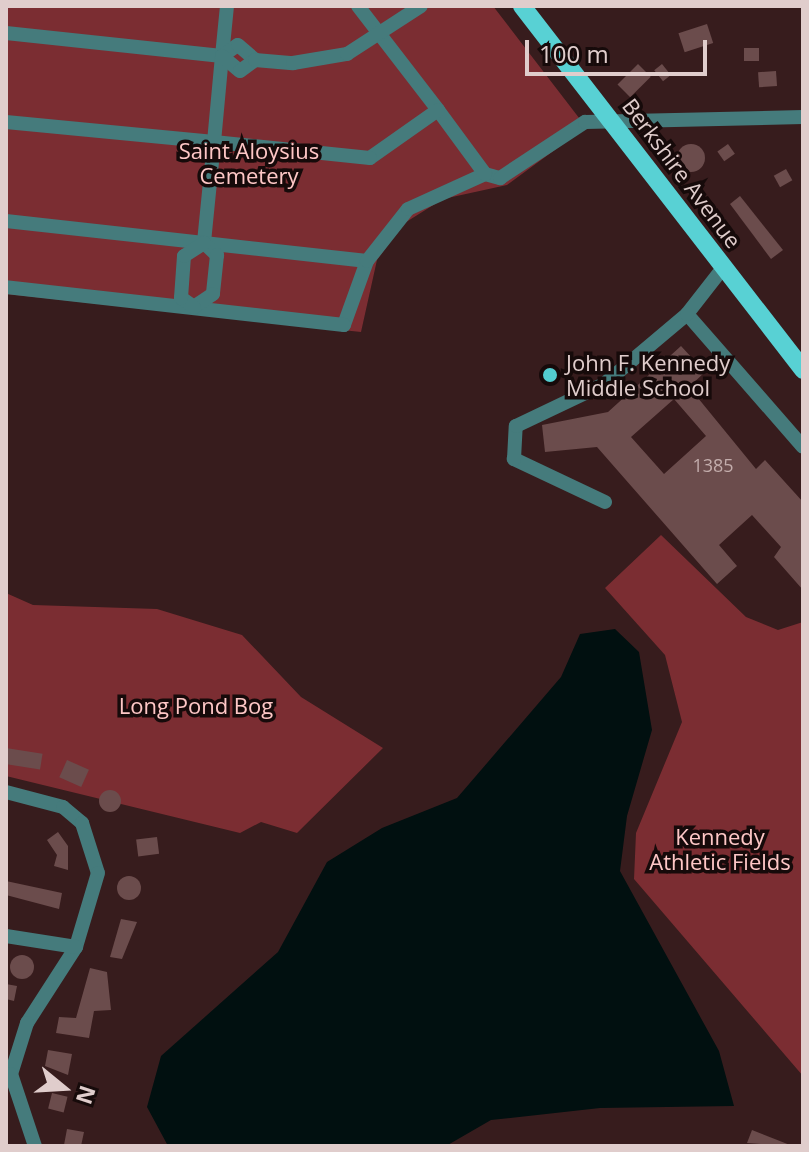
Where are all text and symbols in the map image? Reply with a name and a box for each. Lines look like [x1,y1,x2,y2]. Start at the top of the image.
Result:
scale bar [529,24,711,74]
text: 100 m [539,37,609,70]
street label: Berkshire Avenue [617,93,747,253]
park label: Saint Aloysius Cemetery [179,137,319,188]
place label: John F. Kennedy Middle School [566,349,730,400]
marker: John F. Kennedy Middle School [541,366,559,384]
house number: 1385 [692,454,734,476]
park label: Long Pond Bog [119,693,273,719]
park label: Kennedy Athletic Fields [649,823,791,874]
north arrow [24,1048,104,1128]
text: N [70,1082,104,1109]

